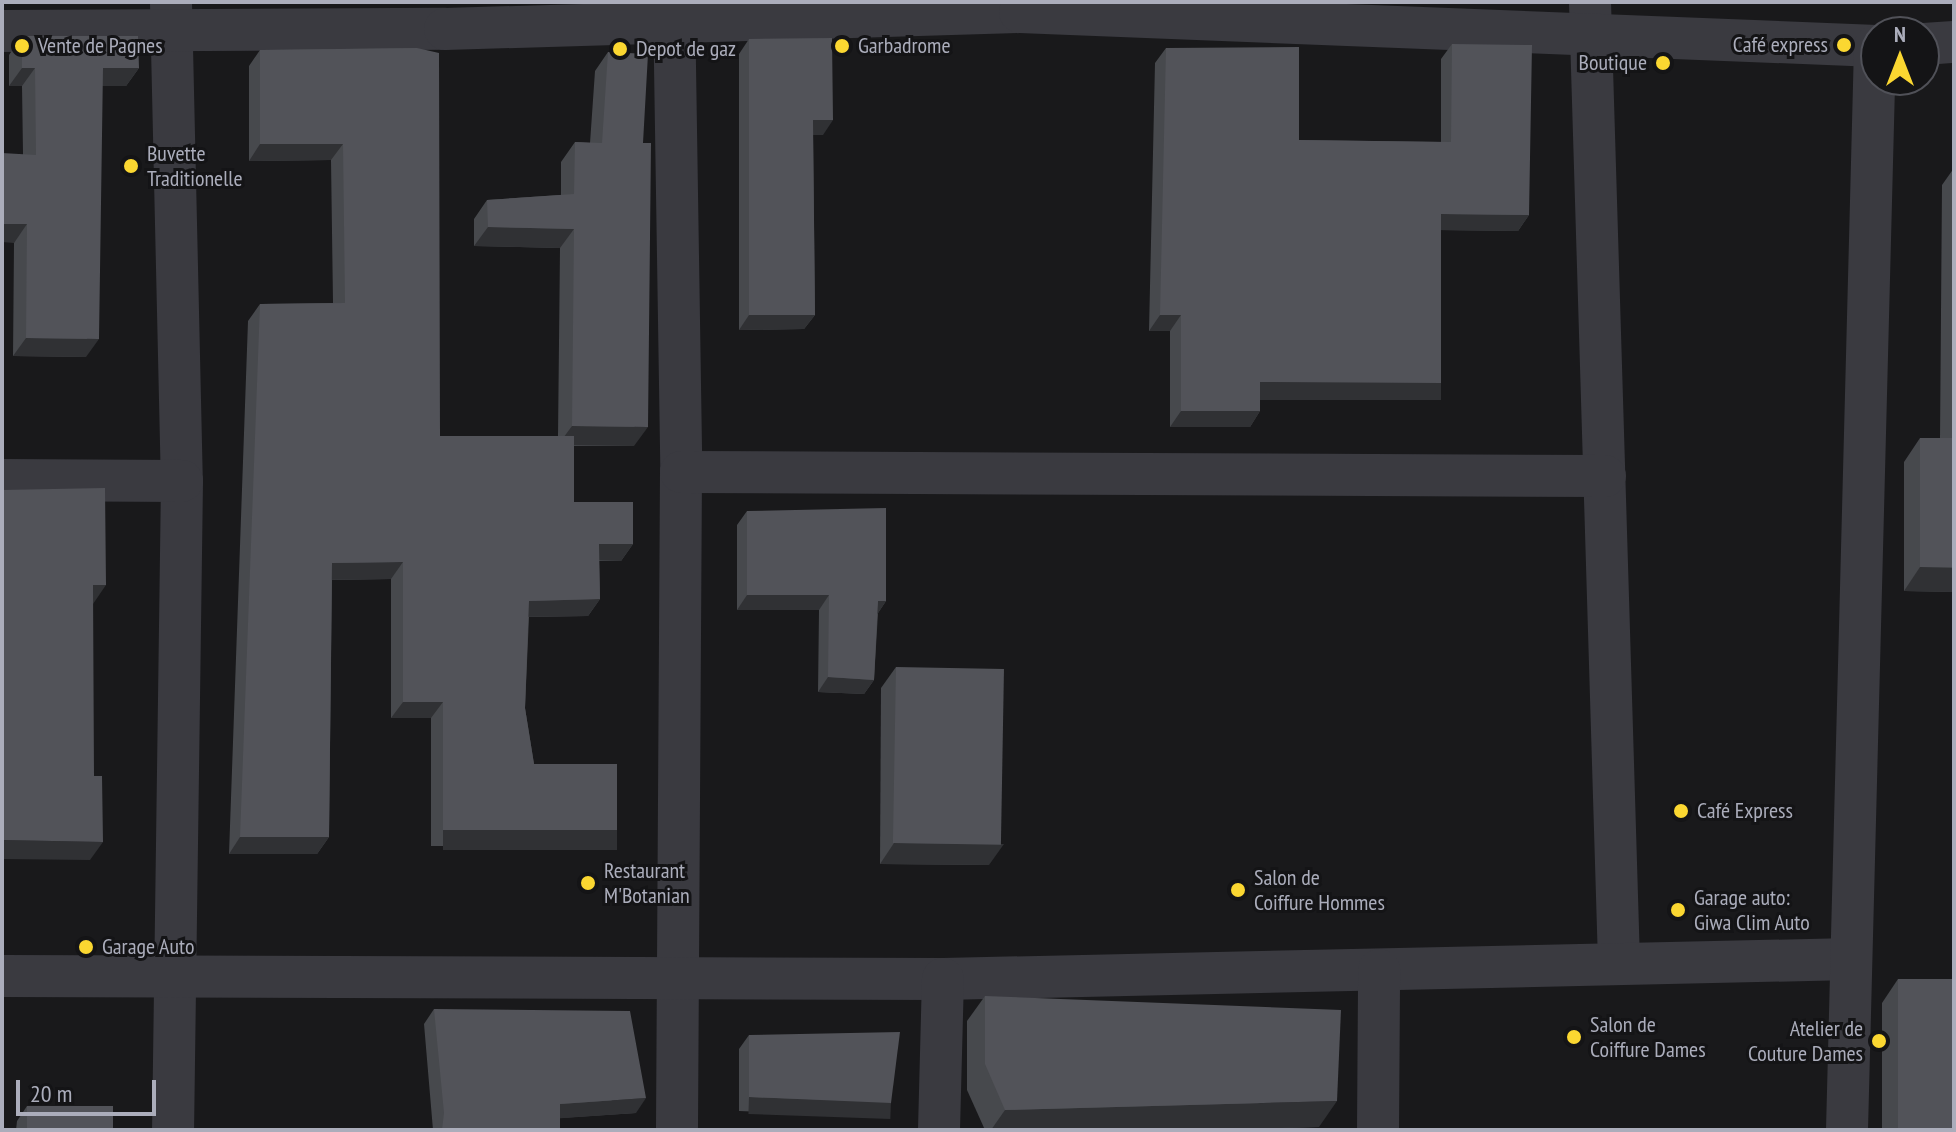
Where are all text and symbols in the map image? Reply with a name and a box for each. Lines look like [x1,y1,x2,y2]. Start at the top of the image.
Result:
north arrow [1860,16,1940,96]
text: N [1894,20,1906,48]
place label: Café express [1733,32,1828,58]
place label: Vente de Pagnes [38,33,163,59]
place label: Garbadrome [858,33,950,59]
place label: Depot de gaz [636,36,736,62]
marker: Café express [1835,36,1853,54]
marker: Vente de Pagnes [13,37,31,55]
marker: Garbadrome [833,37,851,55]
marker: Depot de gaz [611,40,629,58]
place label: Boutique [1579,50,1647,76]
marker: Boutique [1654,54,1672,72]
place label: Buvette Traditionelle [147,140,243,192]
marker: Buvette Traditionelle [122,157,140,175]
place label: Café Express [1697,798,1793,824]
marker: Café Express [1672,802,1690,820]
place label: Restaurant M'Botanian [604,857,690,908]
place label: Salon de Coiffure Hommes [1254,864,1385,916]
marker: Restaurant M'Botanian [579,874,597,892]
marker: Salon de Coiffure Hommes [1229,881,1247,899]
place label: Garage auto: Giwa Clim Auto [1694,884,1810,936]
marker: Garage auto: Giwa Clim Auto [1669,901,1687,919]
place label: Garage Auto [102,934,195,960]
marker: Garage Auto [77,938,95,956]
place label: Salon de Coiffure Dames [1590,1011,1706,1062]
place label: Atelier de Couture Dames [1748,1015,1863,1066]
marker: Salon de Coiffure Dames [1565,1028,1583,1046]
marker: Atelier de Couture Dames [1870,1032,1888,1050]
scale bar [20,1064,160,1114]
text: 20 m [30,1078,72,1109]

